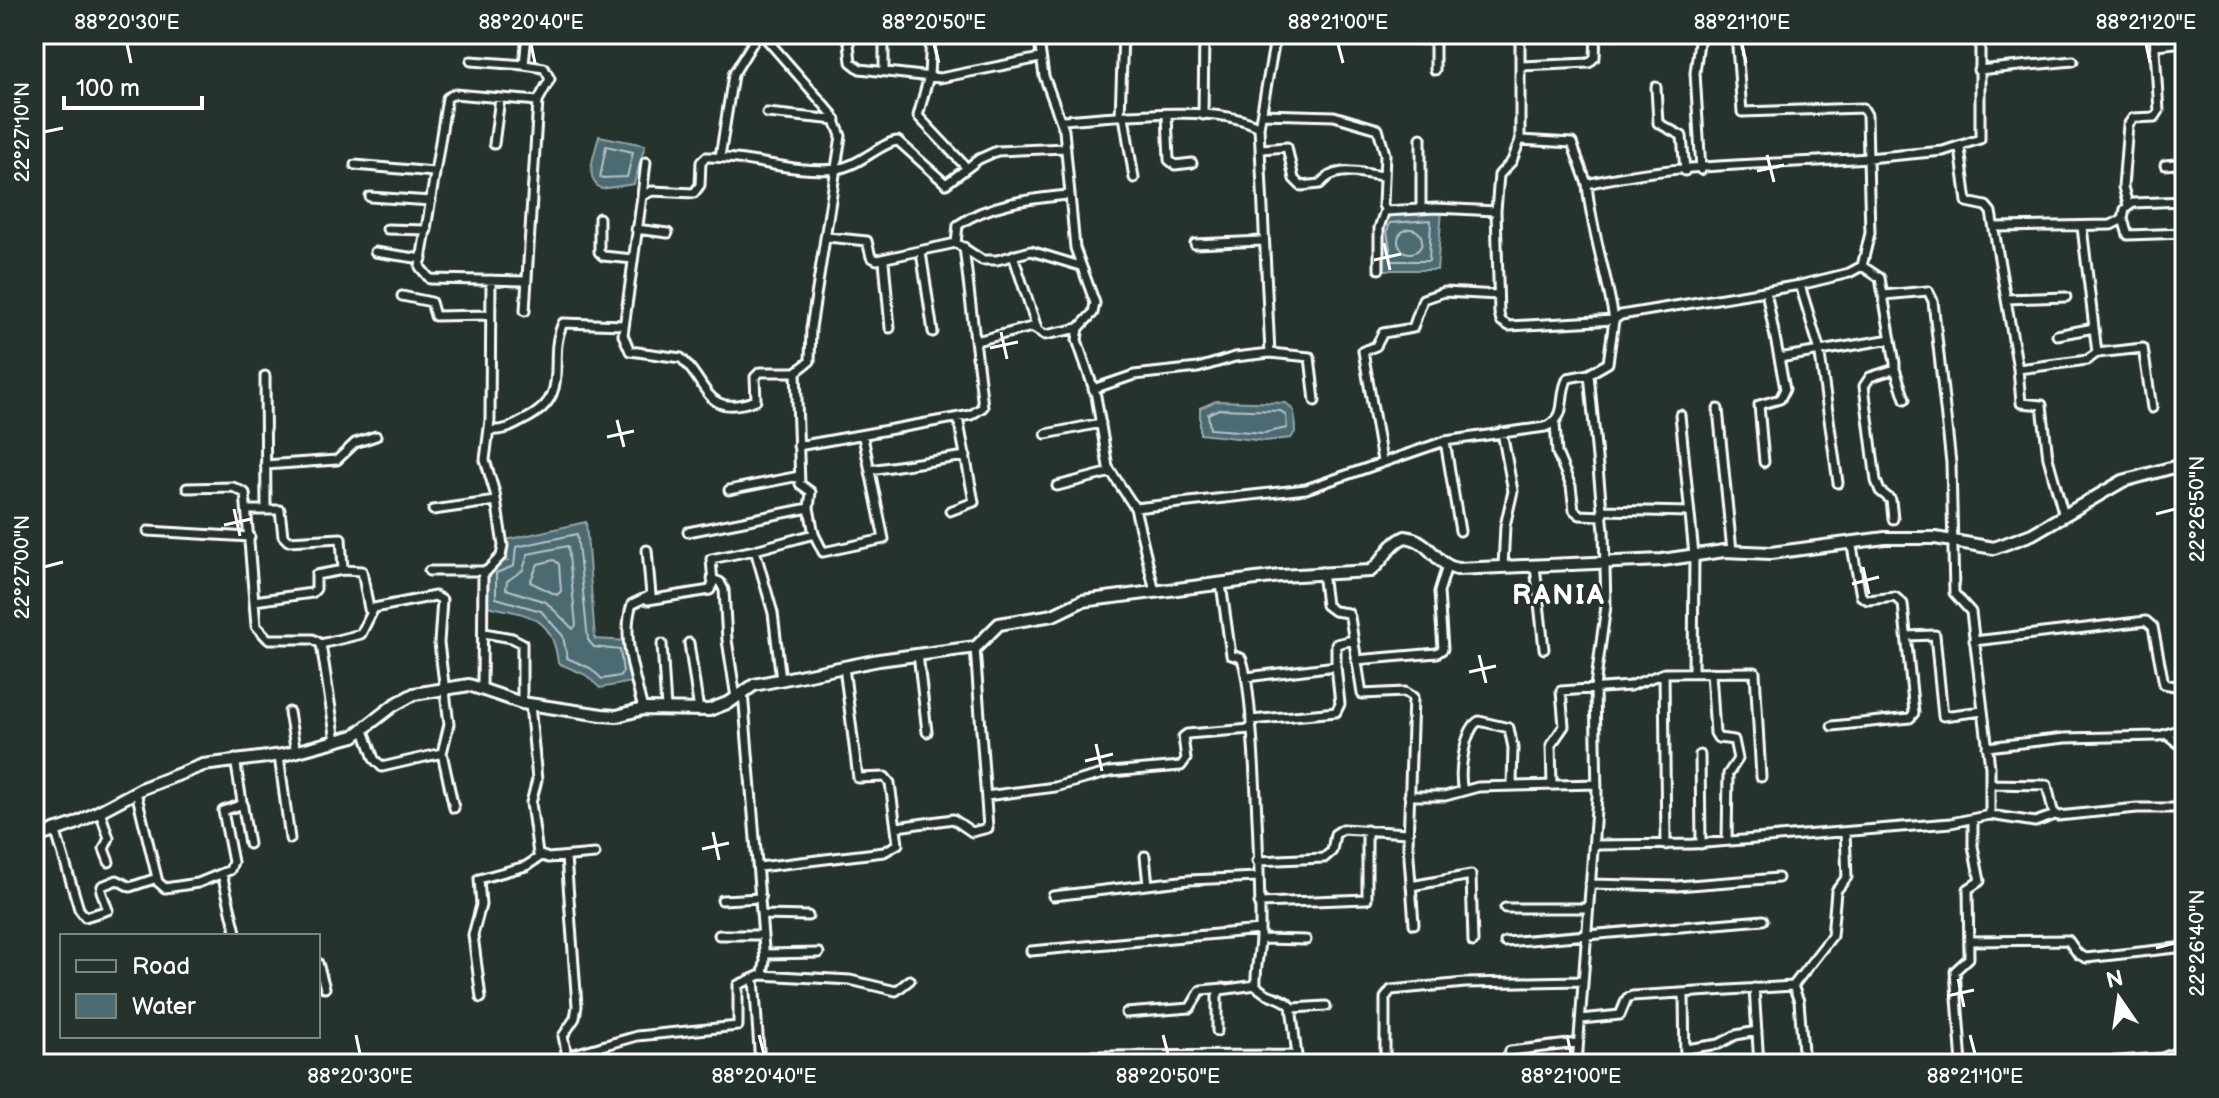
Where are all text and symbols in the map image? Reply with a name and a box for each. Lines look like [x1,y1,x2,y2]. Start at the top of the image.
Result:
text: 88°20'30"E [74,11,180,35]
text: 88°20'40"E [478,11,584,35]
text: 88°20'50"E [882,11,986,35]
text: 88°21'00"E [1288,11,1388,35]
text: 88°21'10"E [1694,11,1790,35]
text: 88°21'20"E [2096,11,2196,35]
scale bar [64,60,202,110]
text: 100 m [76,74,140,103]
text: 22°27'10"N [11,82,35,182]
text: 22°26'50"N [2186,456,2210,562]
text: 22°27'00"N [11,515,35,619]
district label: RANIA [1512,579,1606,612]
text: 22°26'40"N [2186,889,2210,997]
legend [60,934,320,1038]
text: Road [132,952,190,981]
north arrow [2079,958,2159,1038]
text: N [2104,965,2126,995]
text: Water [132,992,196,1021]
text: 88°20'30"E [307,1065,413,1089]
text: 88°20'40"E [711,1065,817,1089]
text: 88°20'50"E [1116,1065,1220,1089]
text: 88°21'00"E [1521,1065,1621,1089]
text: 88°21'10"E [1927,1065,2023,1089]

